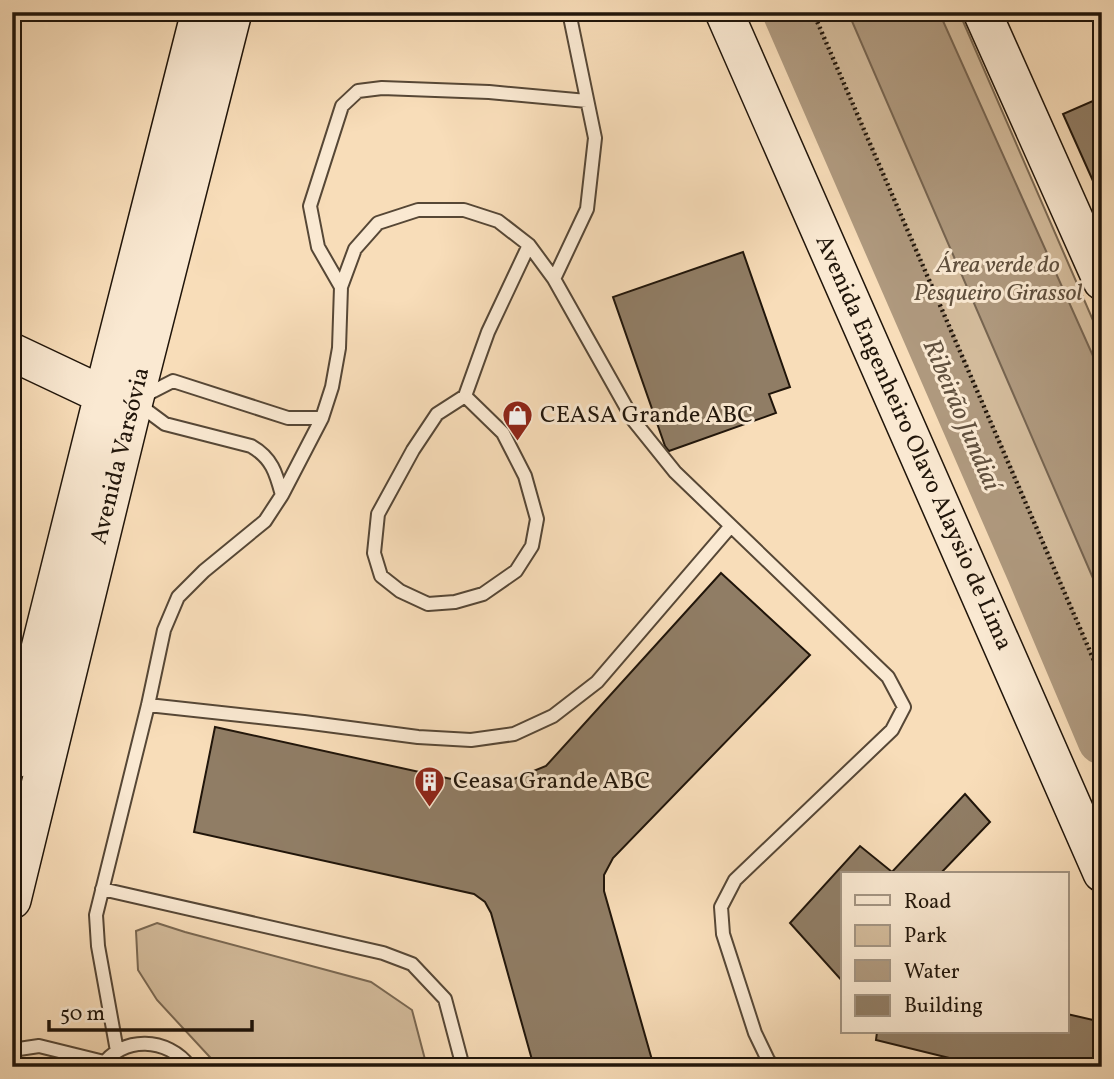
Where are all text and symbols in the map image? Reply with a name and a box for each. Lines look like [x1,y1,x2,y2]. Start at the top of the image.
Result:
street label: Avenida Engenheiro Olavo Alaysio de Lima [806,230,1020,656]
park label: Área verde do Pesqueiro Girassol [914,249,1082,311]
water label: Ribeirão Jundiaí [913,334,1010,499]
street label: Avenida Varsóvia [83,364,159,548]
shop icon: CEASA Grande ABC [500,399,534,443]
place label: CEASA Grande ABC [540,399,753,433]
building icon: Ceasa Grande ABC [413,765,447,809]
place label: Ceasa Grande ABC [453,765,650,799]
legend [841,872,1068,1034]
text: Road [904,888,951,917]
text: Park [904,922,947,951]
text: Water [904,958,960,987]
scale bar [49,988,252,1032]
text: Building [904,992,983,1021]
text: 50 m [60,1000,105,1029]

